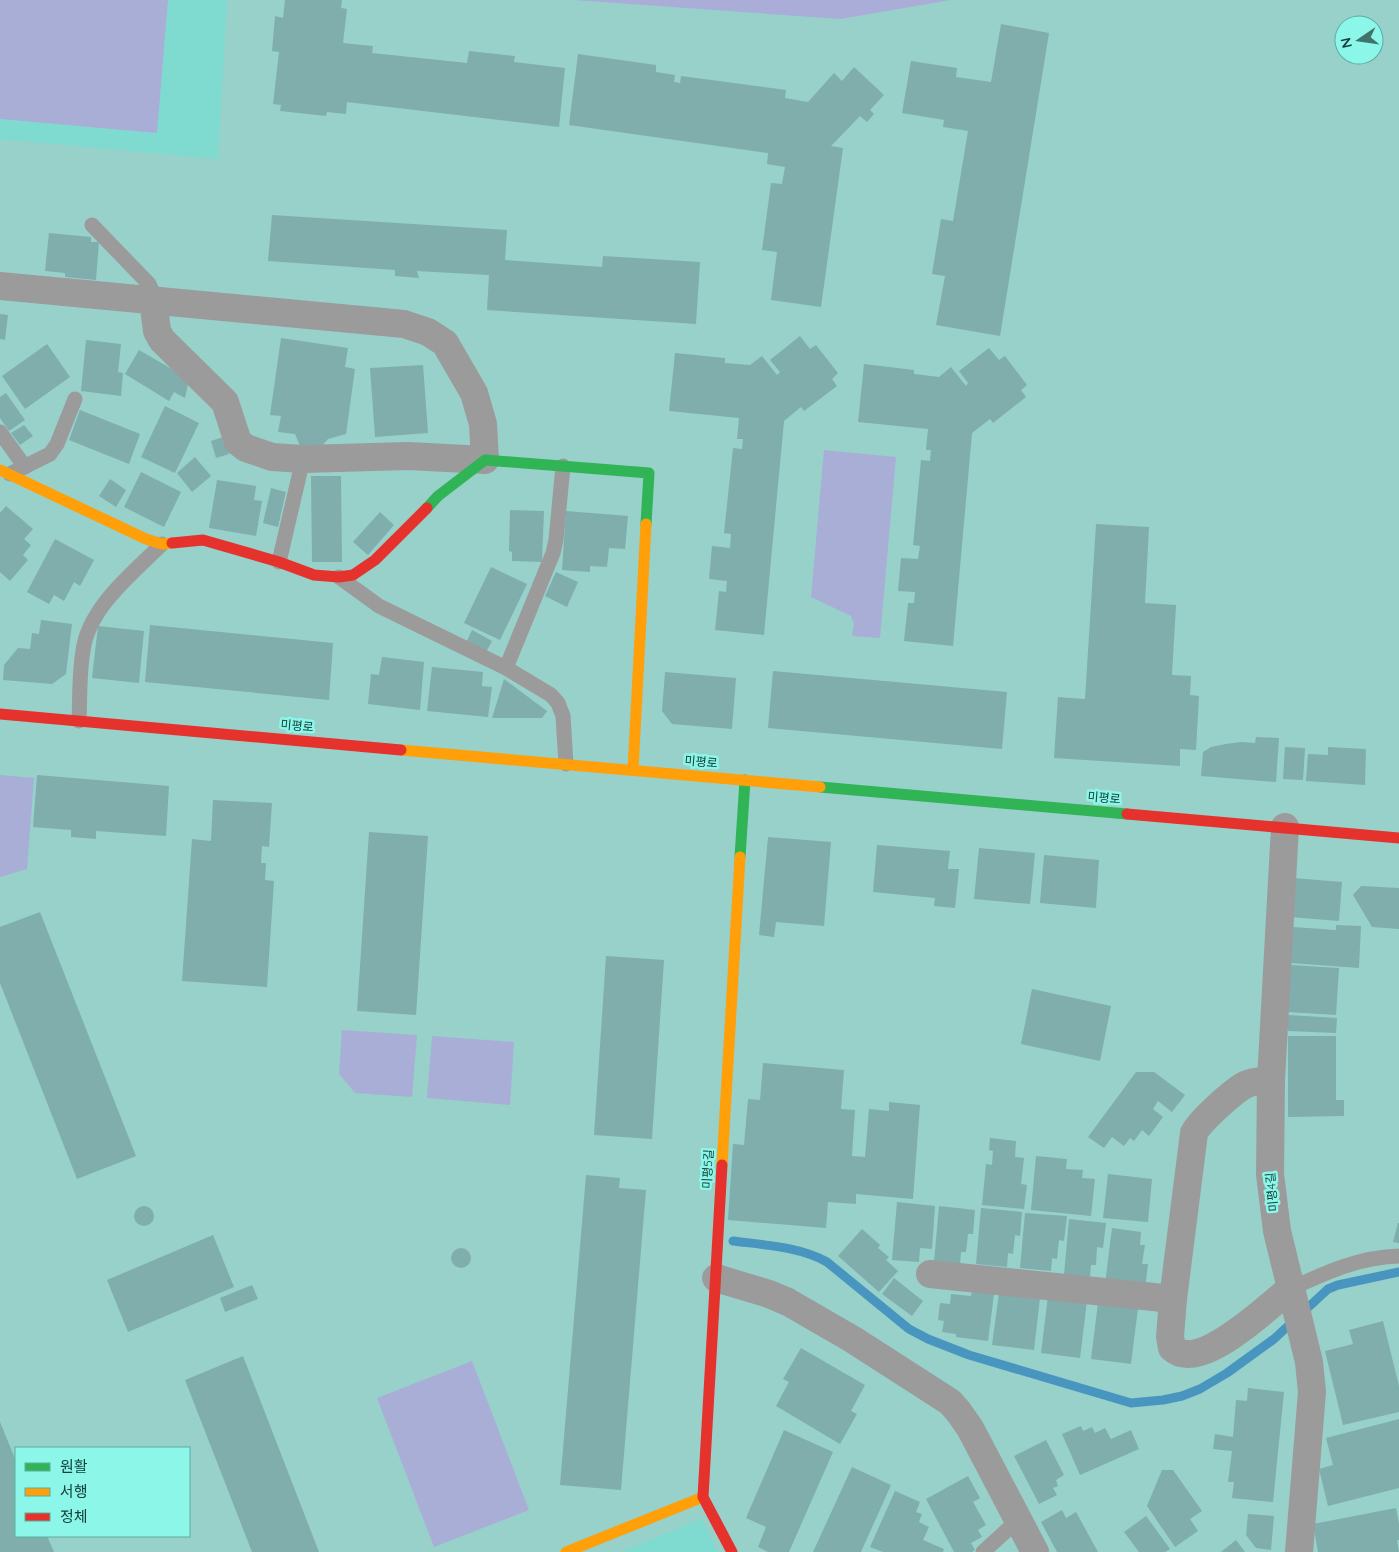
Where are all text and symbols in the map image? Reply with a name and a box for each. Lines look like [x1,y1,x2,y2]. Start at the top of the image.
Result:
north arrow [1334,15,1384,65]
text: N [1336,36,1356,50]
street label: 미평로 [280,717,314,734]
street label: 미평로 [684,753,718,770]
street label: 미평로 [1087,789,1121,806]
street label: 미평5길 [699,1149,716,1189]
street label: 미평4길 [1262,1172,1281,1212]
legend [15,1447,190,1537]
text: 원활 [60,1457,88,1476]
text: 서행 [60,1482,88,1501]
text: 정체 [60,1507,88,1526]

